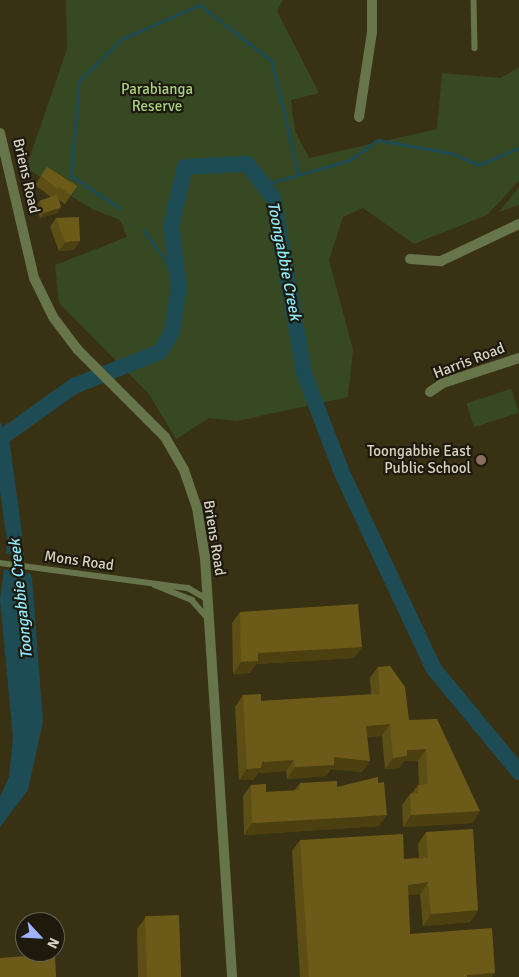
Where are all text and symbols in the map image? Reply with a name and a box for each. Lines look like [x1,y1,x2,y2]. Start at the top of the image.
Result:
park label: Parabianga Reserve [121,80,193,115]
street label: Briens Road [9,137,43,215]
water label: Toongabbie Creek [263,200,305,322]
street label: Harris Road [431,339,507,383]
place label: Toongabbie East Public School [367,442,471,477]
marker: Toongabbie East Public School [475,454,487,466]
street label: Briens Road [199,499,229,577]
water label: Toongabbie Creek [5,538,37,660]
street label: Mons Road [43,547,115,575]
north arrow [15,912,65,962]
text: N [43,935,63,951]

